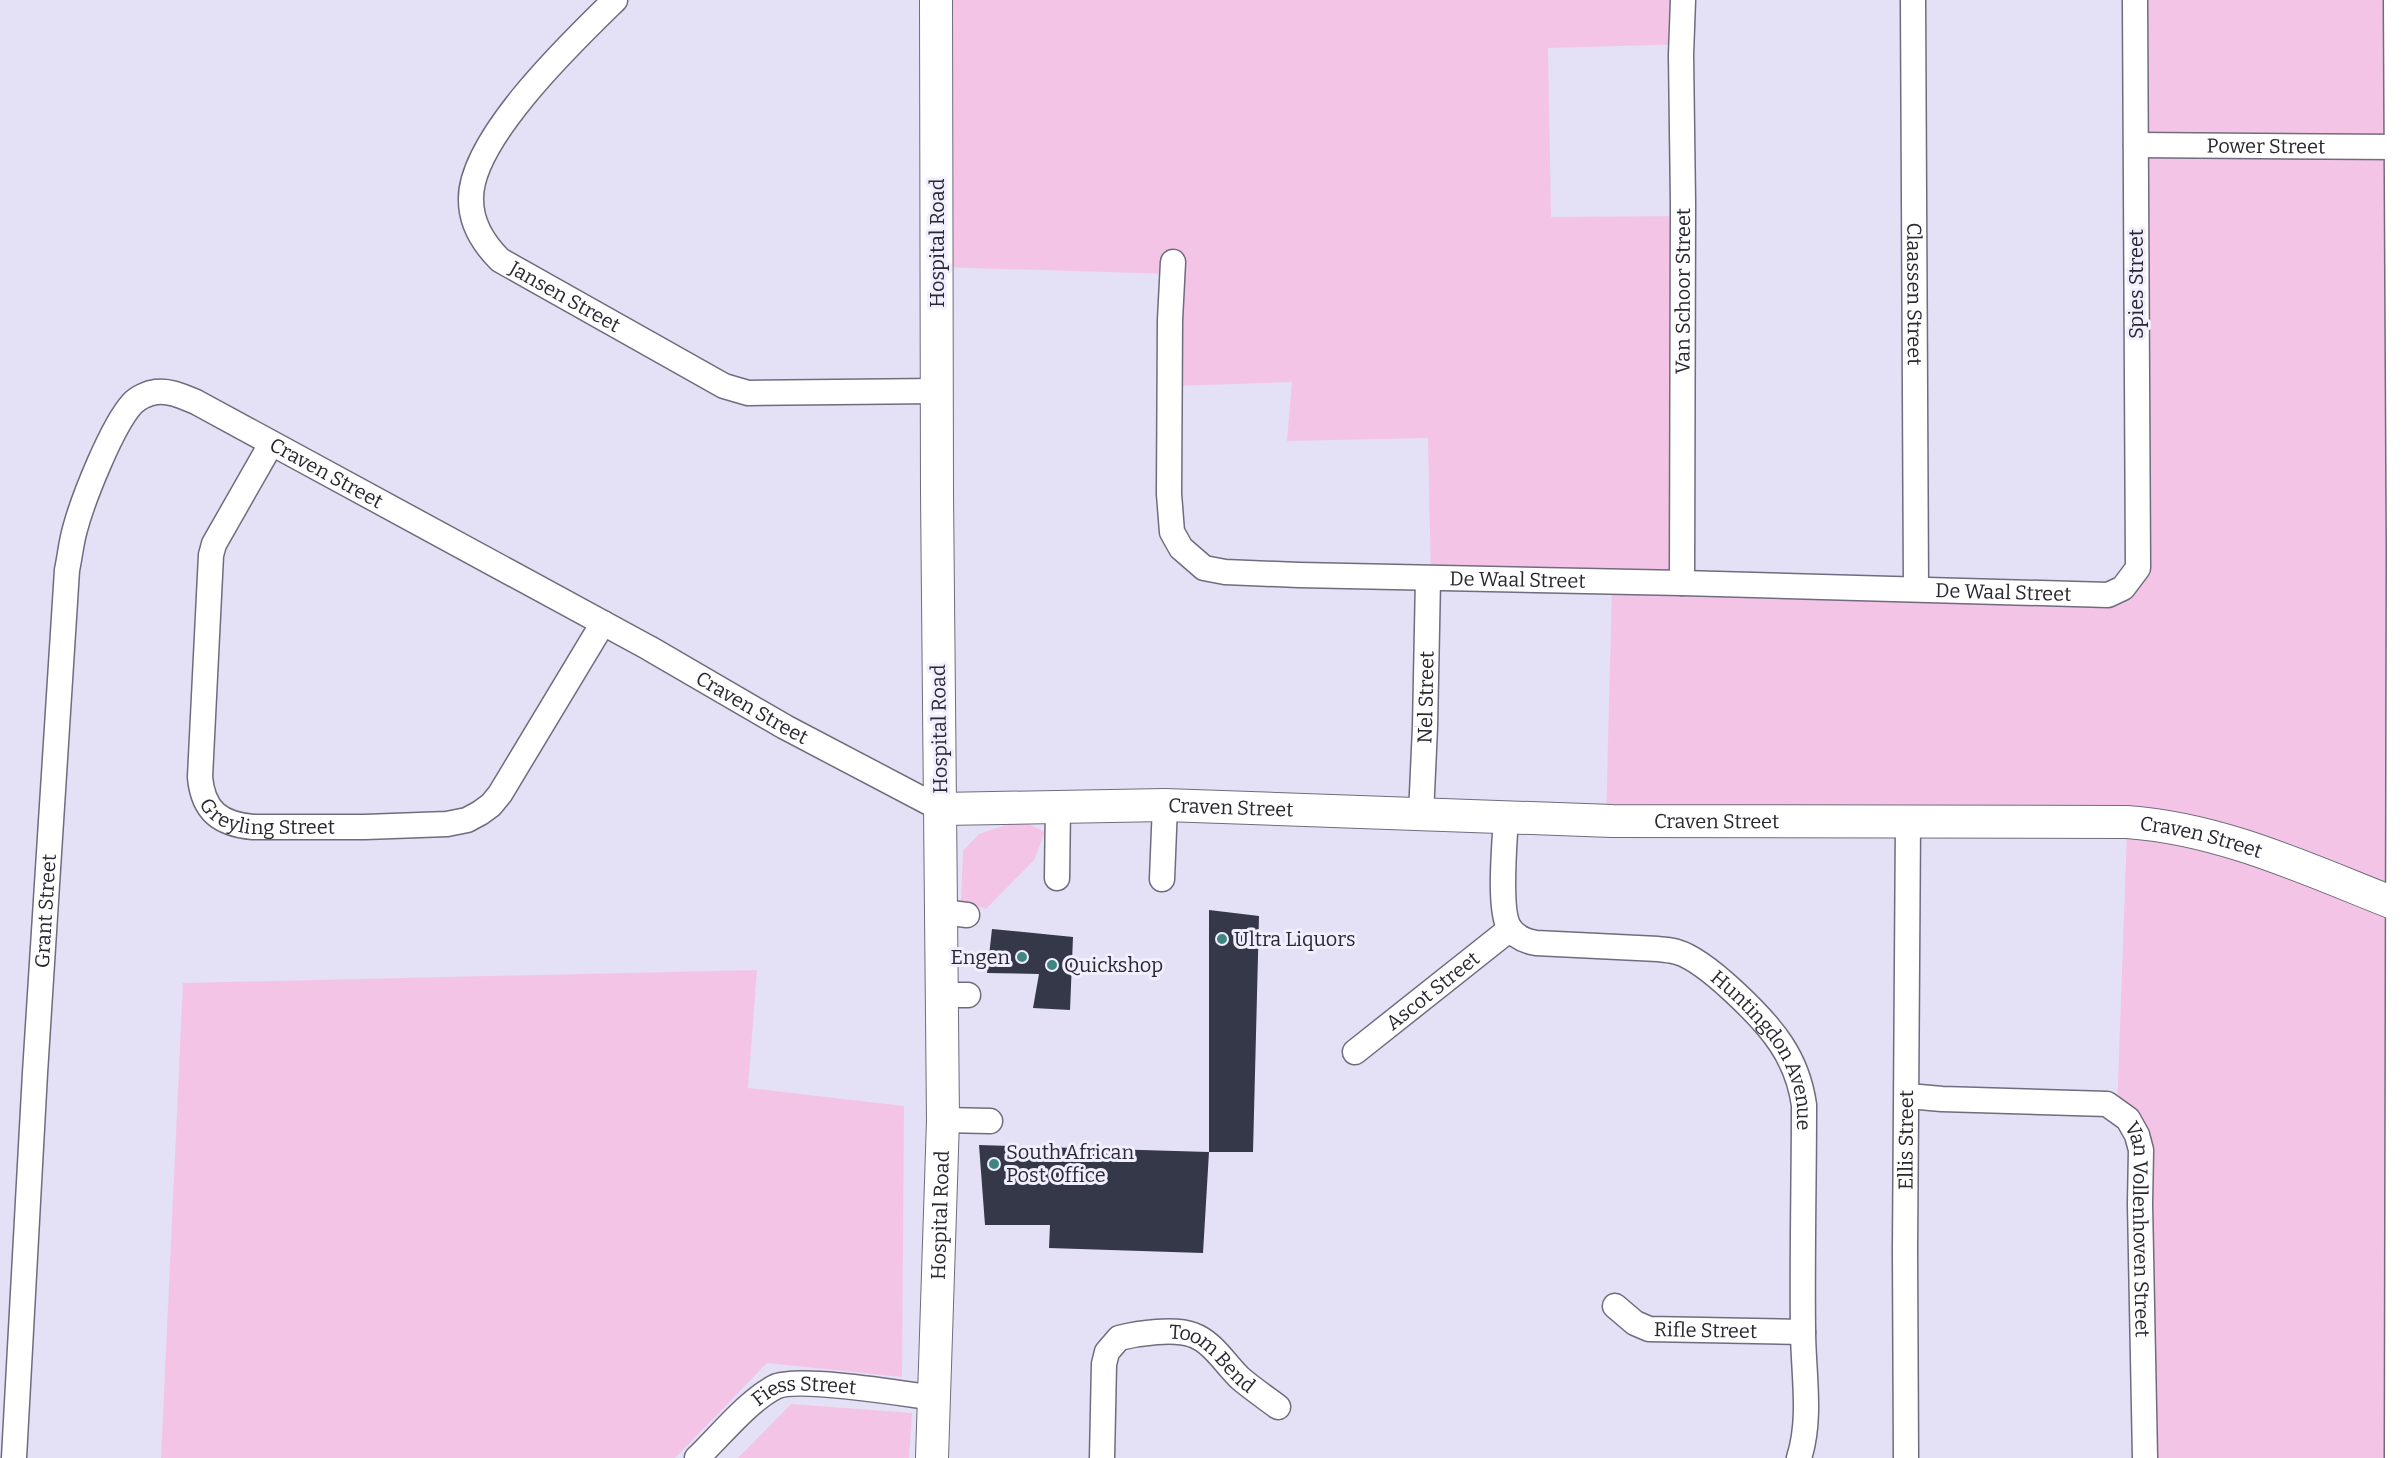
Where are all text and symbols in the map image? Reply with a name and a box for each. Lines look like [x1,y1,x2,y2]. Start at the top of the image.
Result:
street label: Power Street [2207,134,2325,158]
street label: Hospital Road [925,178,949,308]
street label: Van Schoor Street [1671,208,1695,374]
street label: Claassen Street [1902,222,1927,366]
street label: Spies Street [2124,229,2148,339]
street label: Jansen Street [504,255,625,337]
street label: Craven Street [266,432,387,513]
street label: De Waal Street [1449,566,1586,593]
street label: De Waal Street [1935,578,2072,606]
street label: Nel Street [1412,650,1439,744]
street label: Hospital Road [926,664,952,794]
street label: Craven Street [692,666,812,749]
street label: Greyling Street [195,793,335,839]
street label: Craven Street [1168,793,1294,822]
street label: Craven Street [1654,809,1779,833]
street label: Craven Street [2139,811,2266,863]
street label: Grant Street [30,853,61,969]
place label: Ultra Liquors [1234,927,1355,951]
marker: Ultra Liquors [1215,932,1229,946]
place label: Engen [951,945,1010,969]
street label: Ascot Street [1381,946,1484,1035]
marker: Engen [1015,950,1029,964]
place label: Quickshop [1064,953,1163,977]
marker: Quickshop [1045,958,1059,972]
street label: Huntingdon Avenue [1706,965,1816,1130]
street label: Ellis Street [1893,1090,1918,1190]
street label: Van Vollenhoven Street [2120,1117,2155,1338]
place label: South African Post Office [1006,1140,1134,1187]
street label: Hospital Road [926,1150,954,1280]
marker: South African Post Office [987,1157,1001,1171]
street label: Rifle Street [1654,1317,1757,1343]
street label: Toom Bend [1169,1319,1260,1398]
street label: Fiess Street [747,1371,858,1411]

